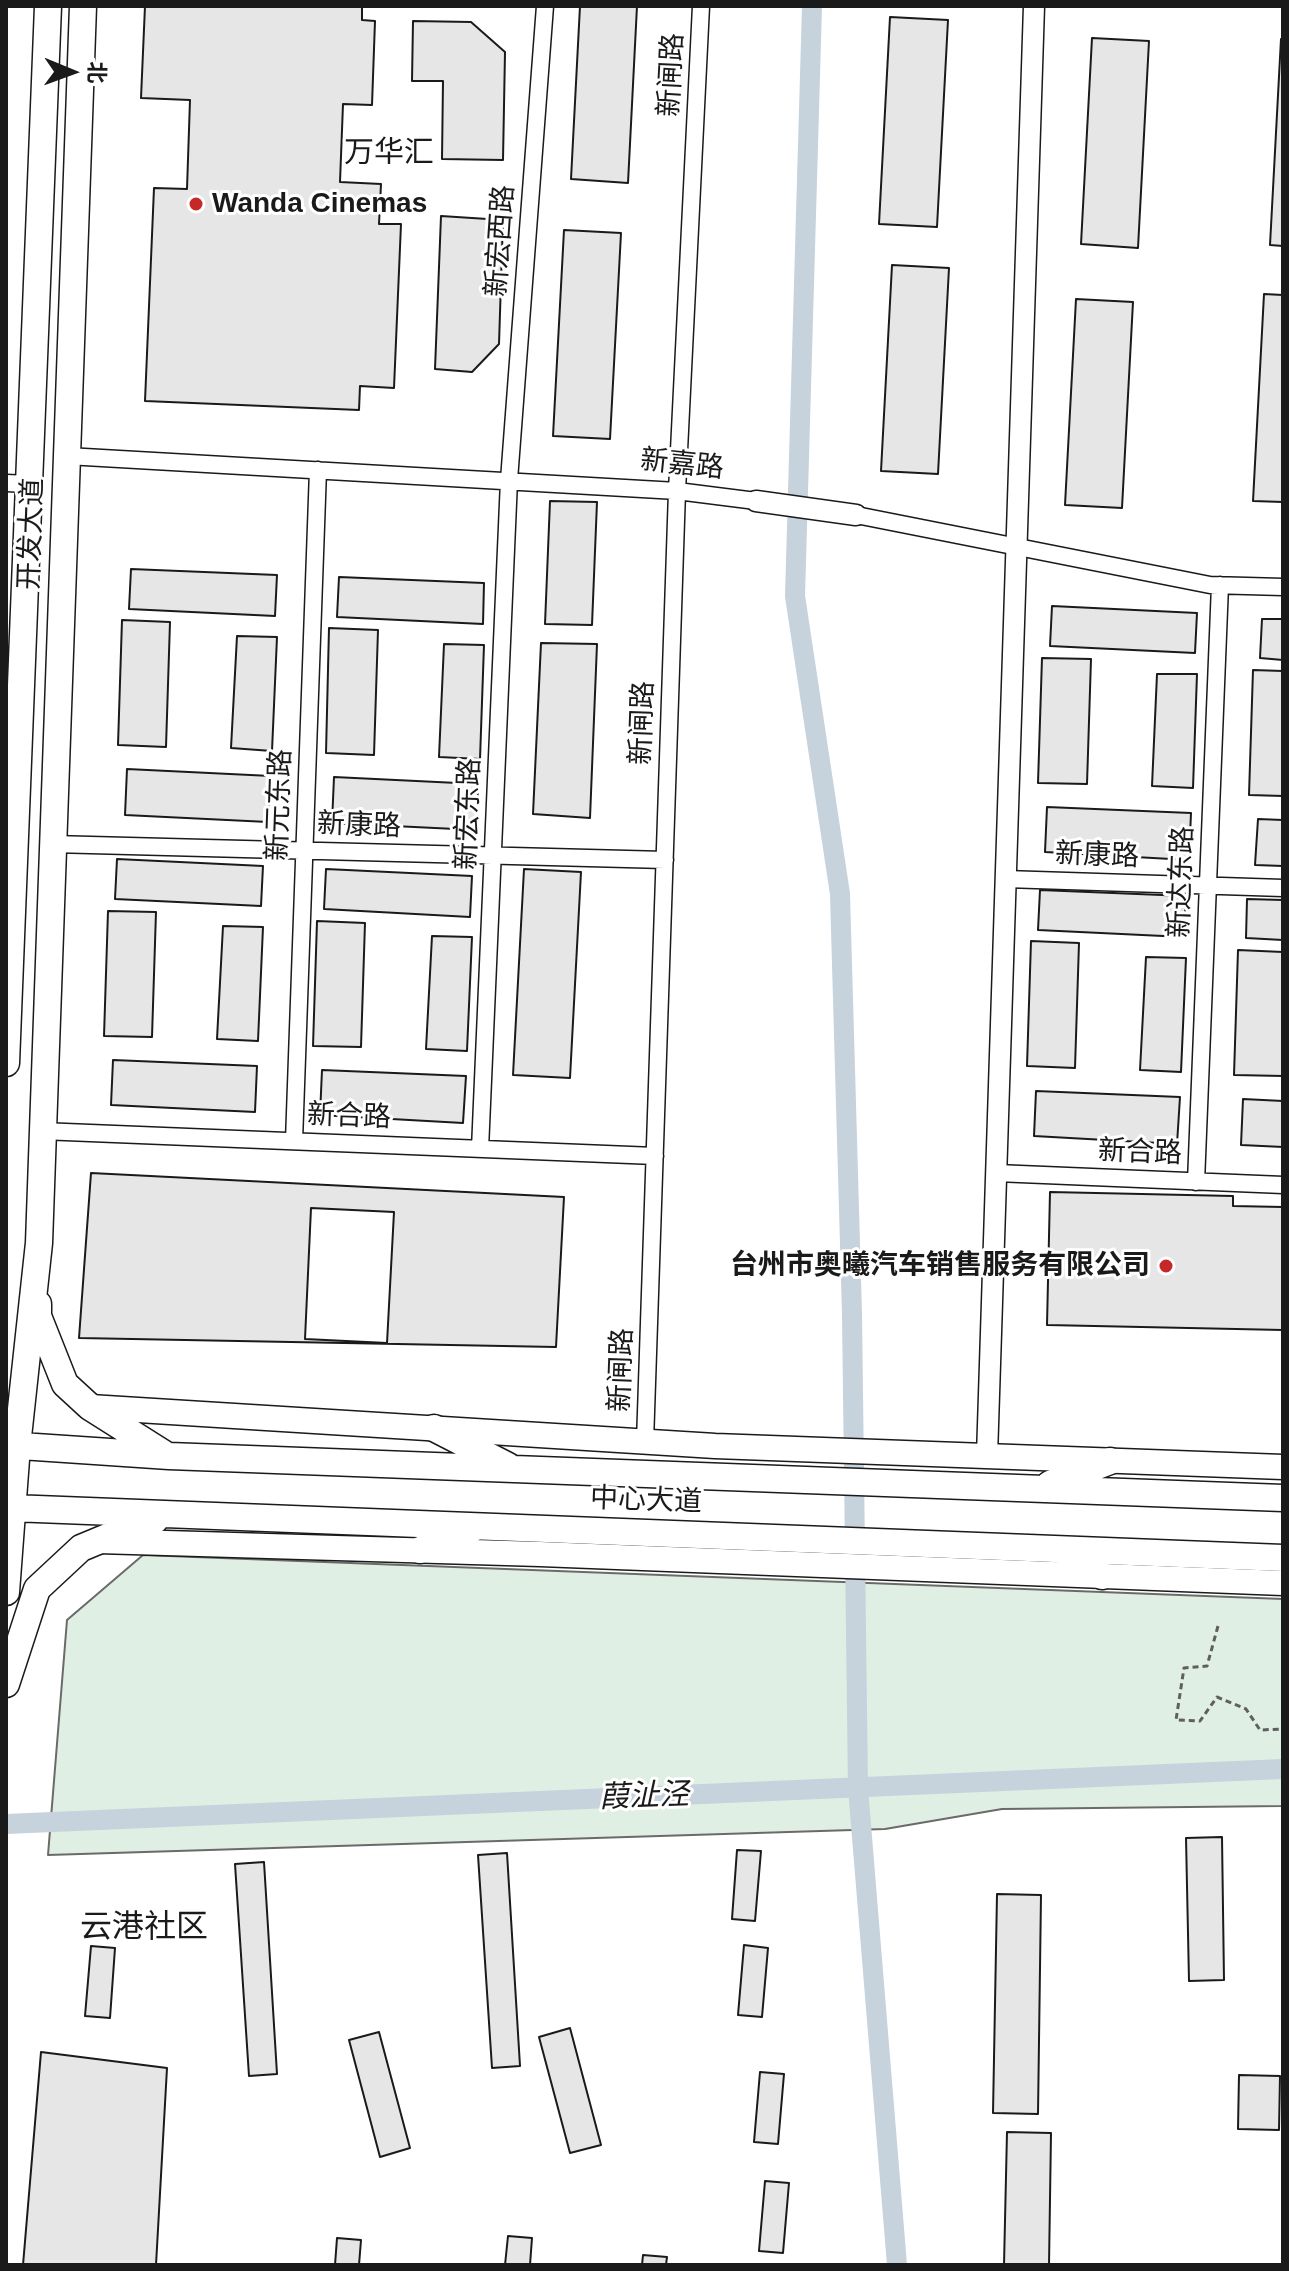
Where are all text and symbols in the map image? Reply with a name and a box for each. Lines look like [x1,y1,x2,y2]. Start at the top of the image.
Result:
north arrow [32,32,112,112]
street label: 新闸路 [653,32,691,118]
text: 北 [84,61,109,84]
district label: 万华汇 [344,136,434,172]
street label: 新宏西路 [480,184,522,298]
place label: Wanda Cinemas [212,187,427,221]
marker: Wanda Cinemas [187,195,205,213]
street label: 新嘉路 [638,444,726,486]
street label: 开发大道 [13,477,51,591]
street label: 新闸路 [625,680,661,766]
street label: 新元东路 [261,748,299,862]
street label: 新宏东路 [450,757,488,871]
street label: 新康路 [316,808,402,844]
street label: 新达东路 [1163,825,1201,939]
street label: 新康路 [1054,838,1140,874]
street label: 新合路 [306,1099,392,1135]
street label: 新合路 [1097,1135,1183,1171]
place label: 台州市奥曦汽车销售服务有限公司 [730,1249,1150,1283]
marker: 台州市奥曦汽车销售服务有限公司 [1157,1257,1175,1275]
street label: 新闸路 [604,1327,640,1413]
street label: 中心大道 [589,1482,703,1520]
water label: 葭沚泾 [598,1777,690,1817]
district label: 云港社区 [80,1909,208,1947]

